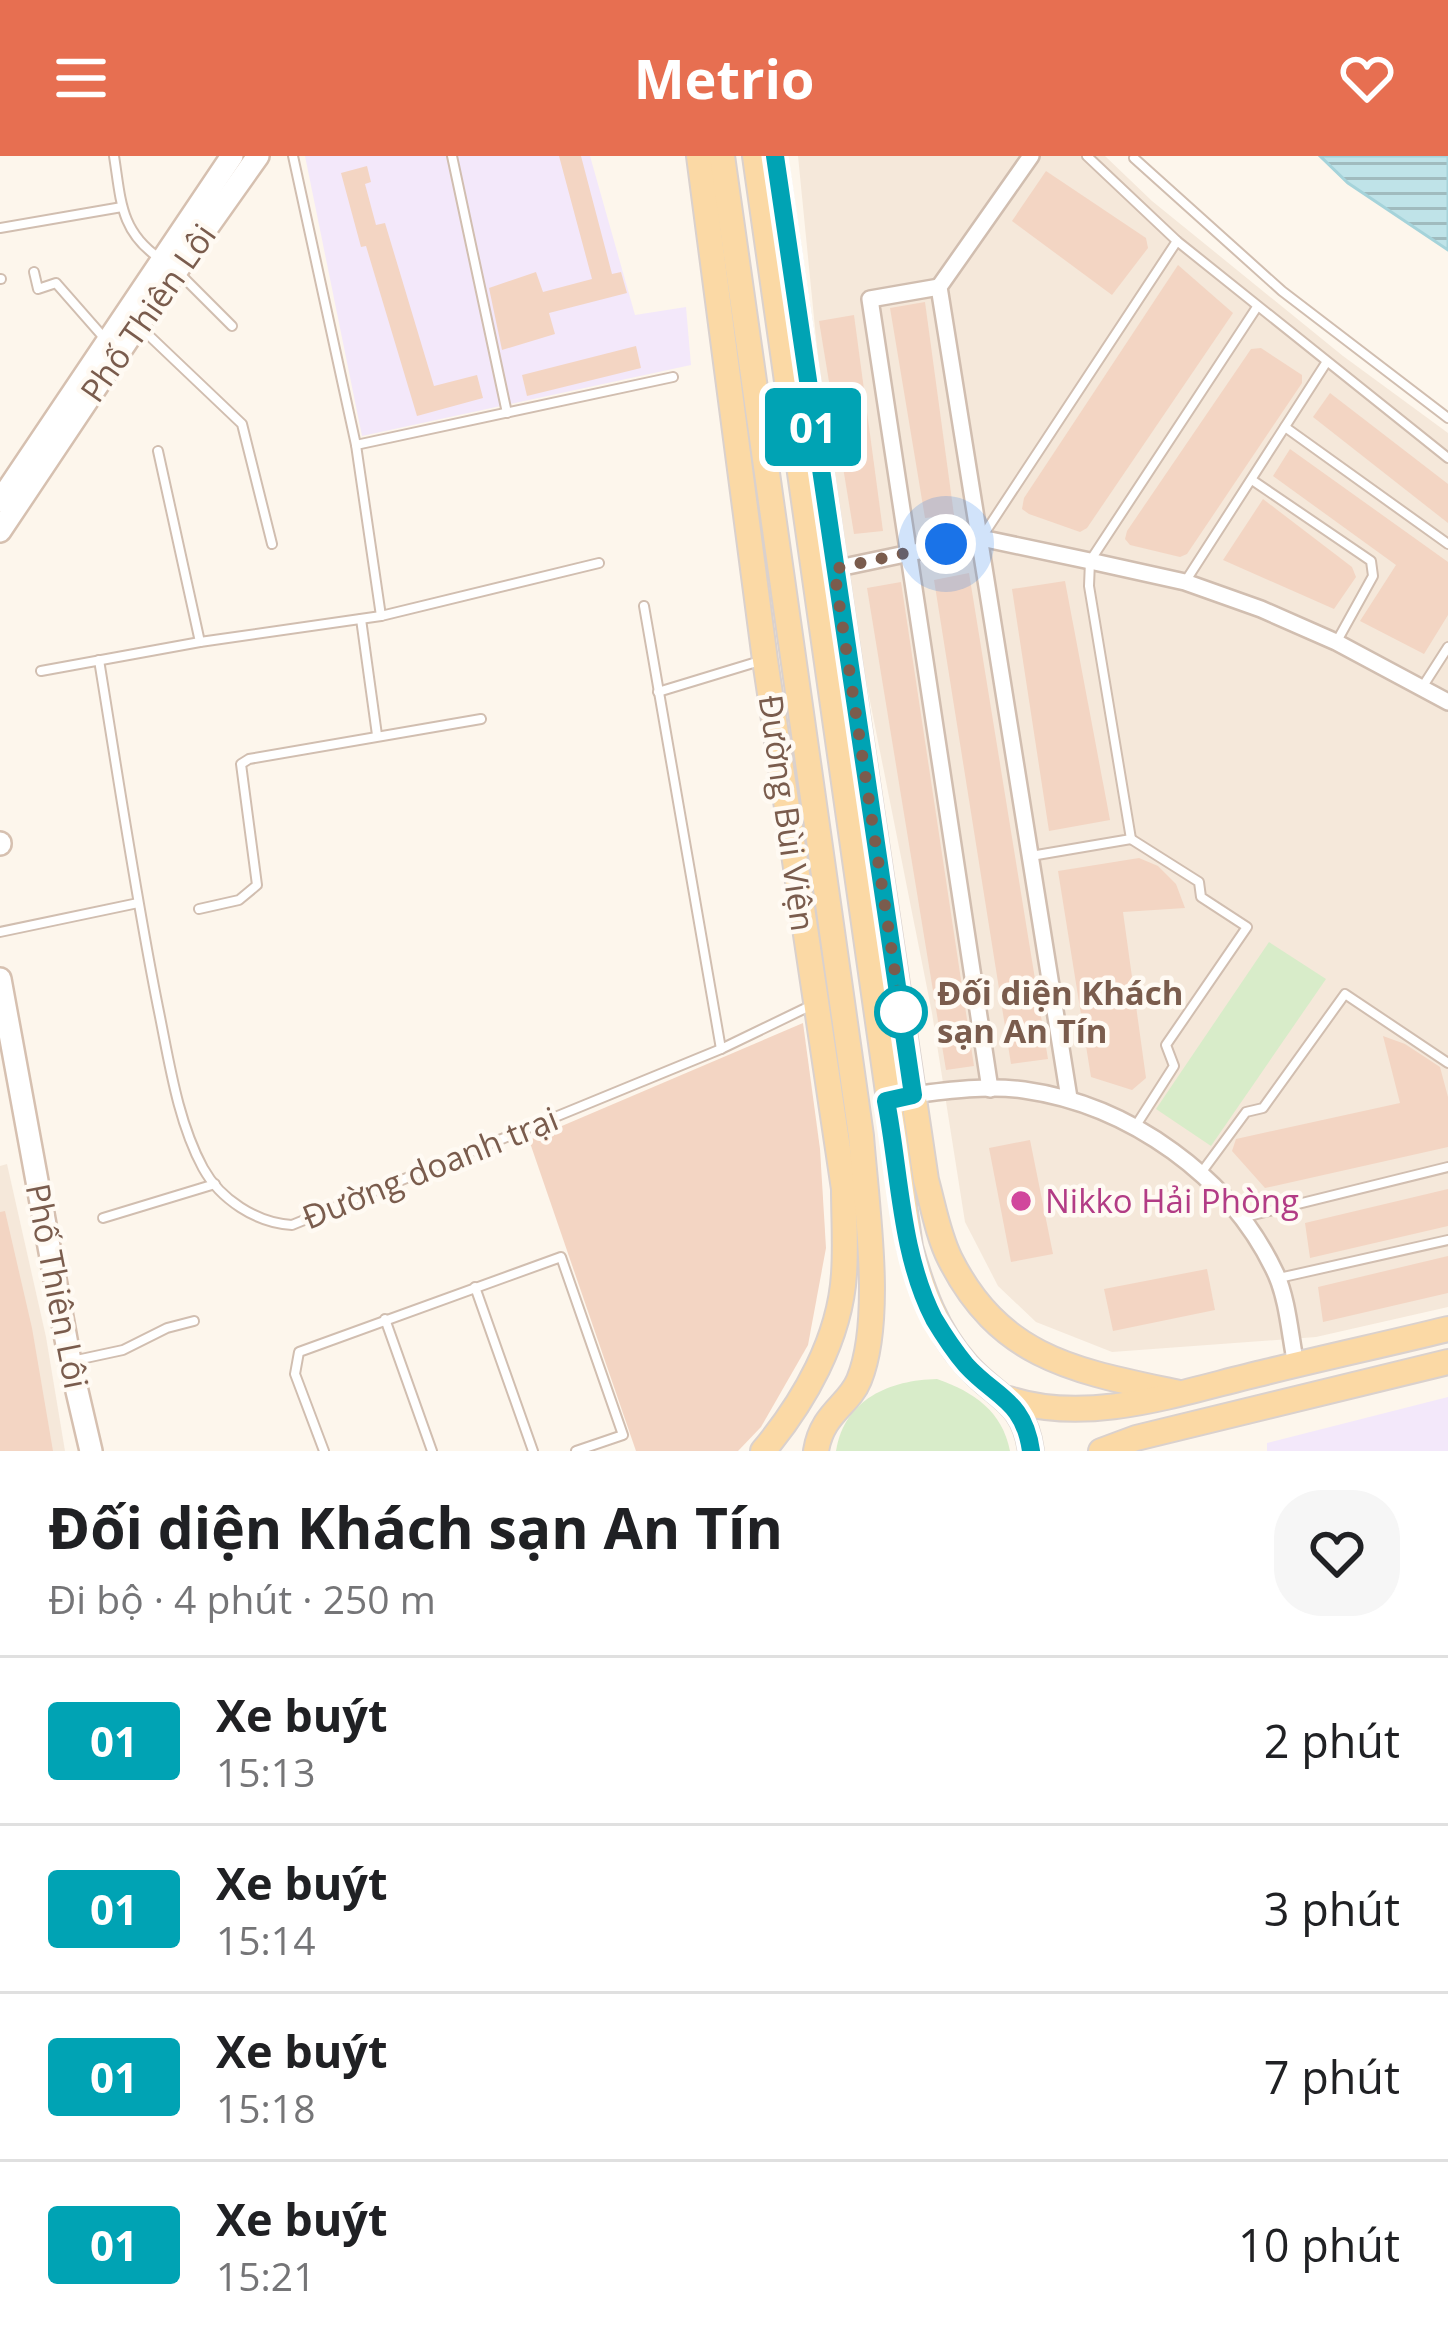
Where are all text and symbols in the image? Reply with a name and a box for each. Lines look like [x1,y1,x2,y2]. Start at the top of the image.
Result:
text: Metrio [634,41,814,115]
icon: menu [48,45,114,111]
icon: heart [1334,45,1400,111]
street label: Phố Thiên Lôi [70,215,226,411]
line badge: 01 [759,388,867,466]
text: 01 [789,398,837,455]
your location [916,514,976,574]
street label: Đường Bùi Viện [749,692,826,934]
place label: Đối diện Khách sạn An Tín [937,970,1183,1053]
marker: Đối diện Khách sạn An Tín [876,987,926,1037]
street label: Đường doanh trại [295,1096,564,1239]
place label: Nikko Hải Phòng [1045,1178,1299,1223]
street label: Phố Thiên Lôi [16,1180,99,1392]
marker: Nikko Hải Phòng [1008,1188,1034,1214]
text: Đối diện Khách sạn An Tín [48,1488,783,1566]
button: heart [1274,1490,1400,1616]
text: Đi bộ · 4 phút · 250 m [48,1572,436,1625]
text: Xe buýt [216,1684,387,1745]
text: 2 phút [1264,1710,1400,1771]
text: 01 [90,1712,138,1769]
text: 15:13 [216,1745,315,1798]
text: Xe buýt [216,1852,387,1913]
text: 3 phút [1264,1878,1400,1939]
text: 01 [90,1880,138,1937]
text: 15:14 [216,1913,315,1966]
text: Xe buýt [216,2020,387,2081]
text: 7 phút [1264,2046,1400,2107]
text: 01 [90,2048,138,2105]
text: 15:18 [216,2081,315,2134]
text: Xe buýt [216,2188,387,2249]
text: 10 phút [1238,2214,1400,2275]
text: 01 [90,2216,138,2273]
text: 15:21 [216,2249,315,2302]

